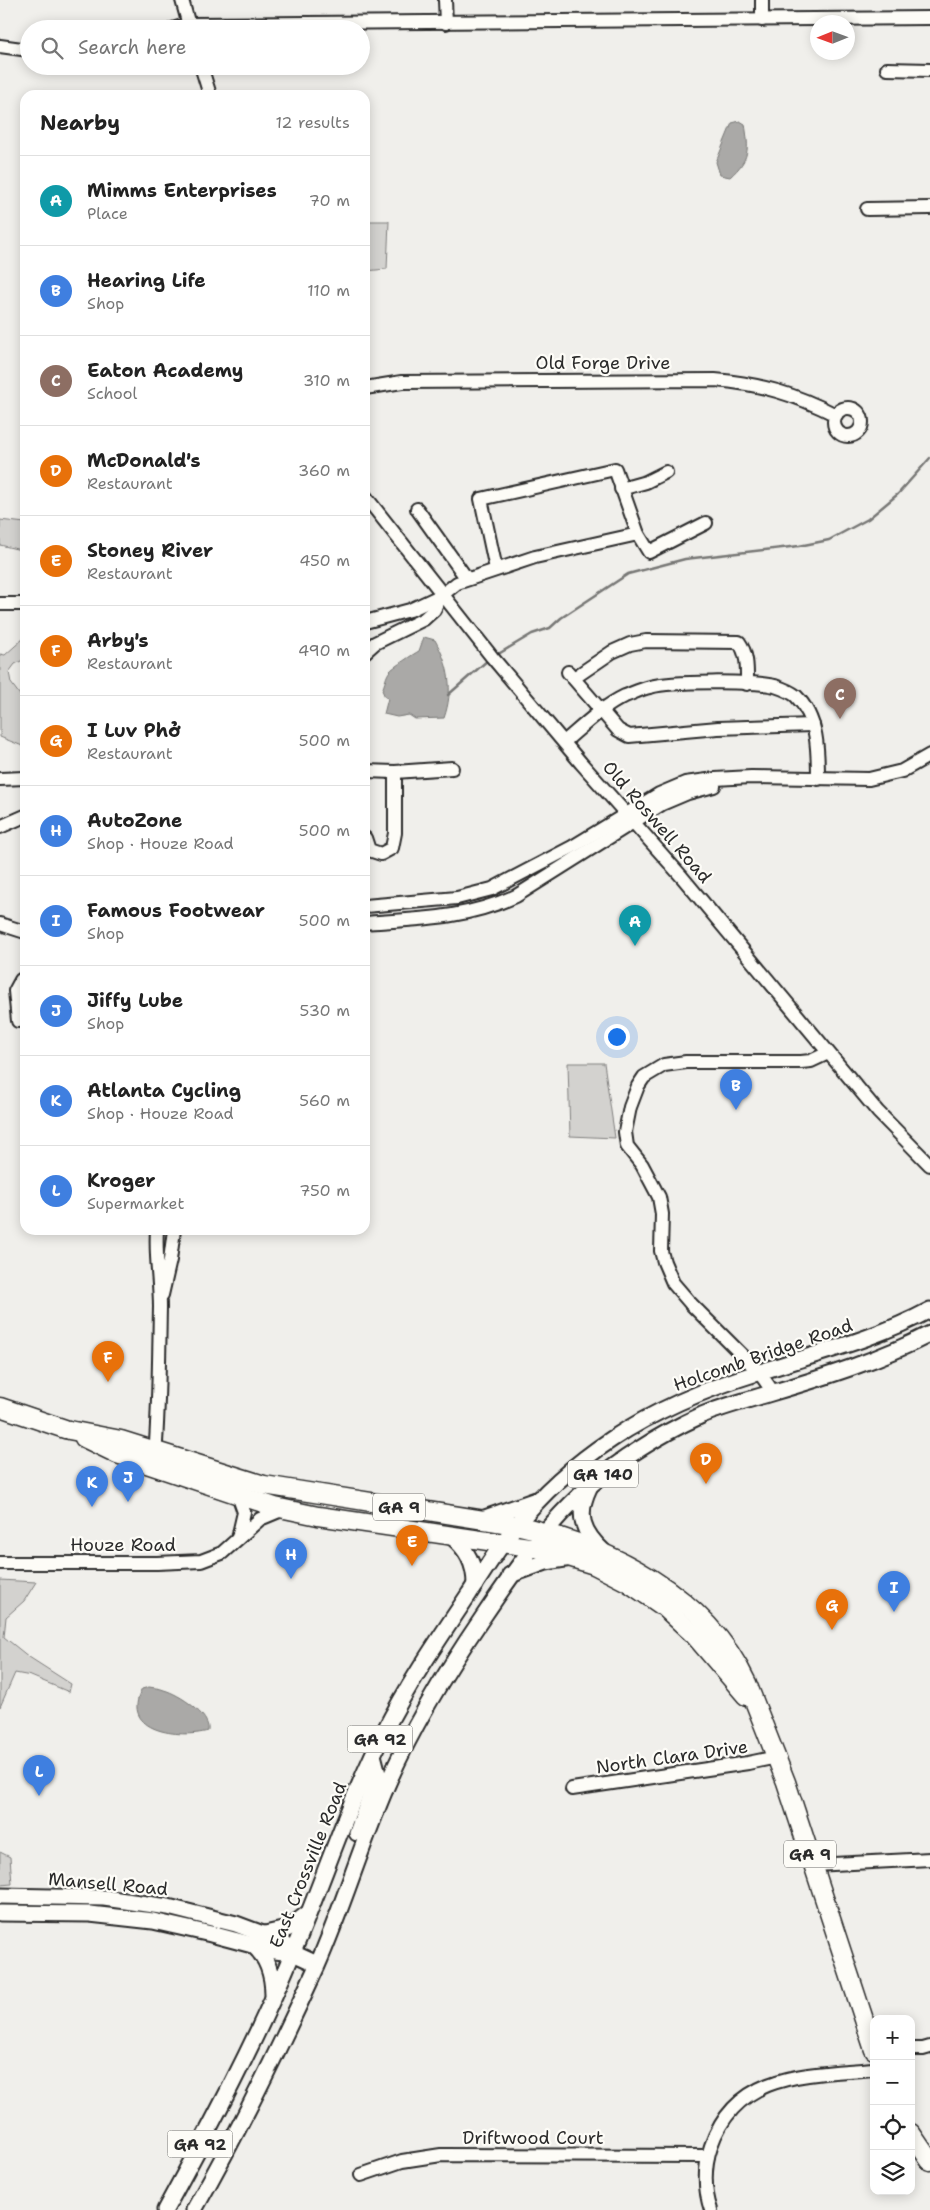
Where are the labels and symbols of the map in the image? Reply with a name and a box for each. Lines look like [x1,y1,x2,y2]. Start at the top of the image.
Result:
north arrow [810,15,855,60]
street label: Old Forge Drive [535,351,671,375]
pin: C [824,678,856,719]
street label: Old Roswell Road [597,756,717,888]
pin: A [619,905,651,946]
your location [604,1024,630,1050]
pin: B [720,1069,752,1110]
street label: Holcomb Bridge Road [670,1313,856,1397]
pin: F [92,1341,124,1382]
pin: D [690,1443,722,1484]
road number: GA 140 [568,1460,638,1488]
pin: J [112,1461,144,1502]
pin: K [76,1466,108,1507]
road number: GA 9 [373,1494,425,1520]
pin: E [396,1525,428,1566]
street label: Houze Road [70,1533,176,1557]
pin: H [275,1538,307,1579]
pin: I [878,1571,910,1612]
pin: G [816,1589,848,1630]
road number: GA 92 [348,1726,412,1752]
street label: North Clara Drive [594,1734,750,1780]
pin: L [23,1755,55,1796]
street label: East Crossville Road [264,1778,352,1952]
road number: GA 9 [784,1840,836,1868]
street label: Mansell Road [47,1867,169,1901]
street label: Driftwood Court [462,2126,604,2150]
road number: GA 92 [168,2130,232,2158]

